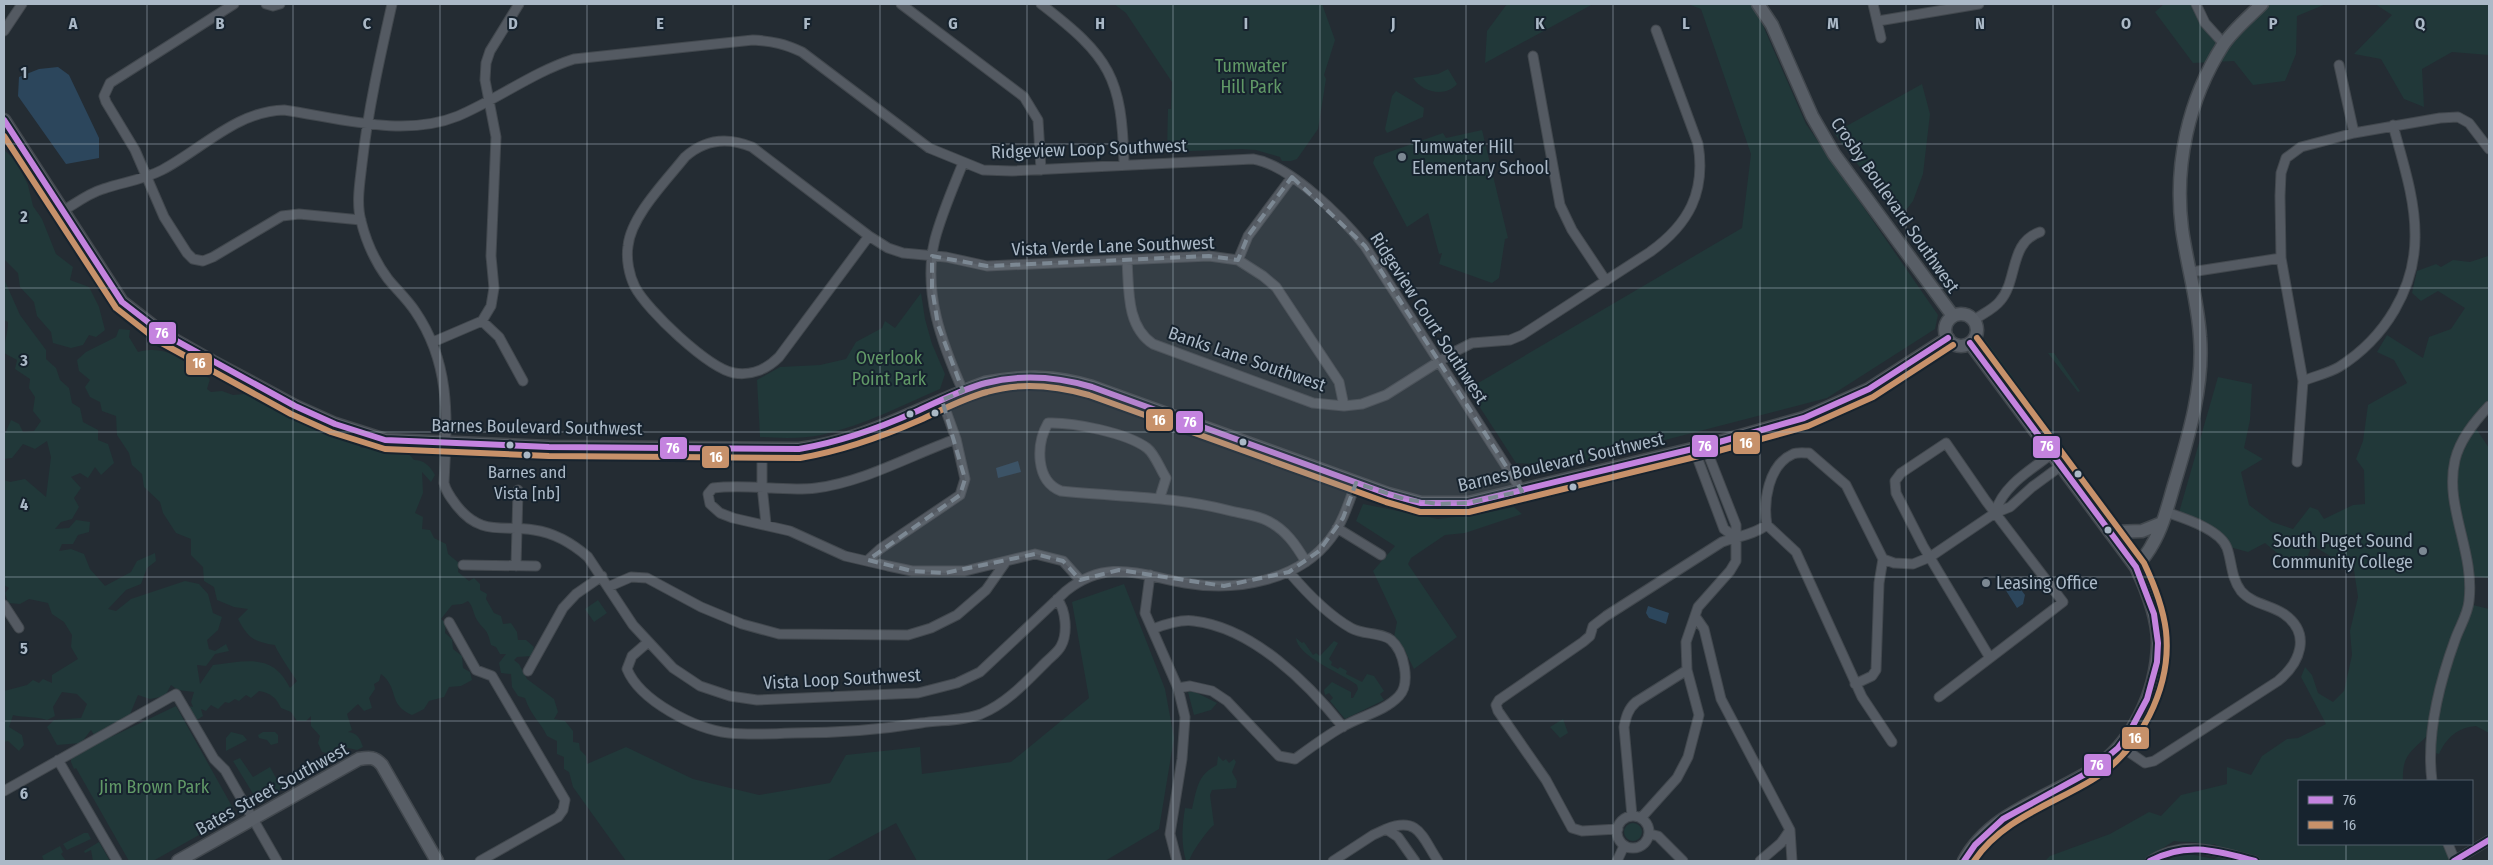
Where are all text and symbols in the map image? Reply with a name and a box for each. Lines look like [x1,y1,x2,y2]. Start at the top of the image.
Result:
text: A [68,14,78,33]
text: B [216,14,225,33]
text: C [363,14,372,33]
text: D [508,14,518,33]
text: E [656,14,664,33]
text: F [803,14,811,33]
text: G [948,14,958,33]
text: H [1095,14,1105,33]
text: I [1244,14,1248,33]
text: J [1390,14,1395,33]
text: K [1535,14,1545,33]
text: L [1682,14,1690,33]
text: M [1827,14,1839,33]
text: N [1975,14,1985,33]
text: O [2121,14,2131,33]
text: P [2269,14,2278,33]
text: Q [2415,14,2426,33]
park label: Tumwater Hill Park [1215,55,1288,98]
text: 1 [21,63,27,82]
street label: Crosby Boulevard Southwest [1826,113,1964,297]
street label: Ridgeview Loop Southwest [991,135,1188,163]
place label: Tumwater Hill Elementary School [1412,136,1549,179]
marker: Tumwater Hill Elementary School [1396,151,1408,163]
text: 2 [19,207,28,226]
street label: Ridgeview Court Southwest [1365,228,1493,408]
street label: Vista Verde Lane Southwest [1011,231,1215,261]
line badge: 76 [148,321,177,345]
street label: Banks Lane Southwest [1165,322,1329,396]
text: 76 [155,325,169,342]
park label: Overlook Point Park [852,347,927,390]
text: 3 [19,351,28,370]
line badge: 16 [185,352,213,376]
text: 16 [192,355,206,372]
unlabelled marker [930,408,940,418]
line badge: 16 [1145,408,1174,432]
unlabelled marker [905,409,915,419]
line badge: 76 [1175,410,1204,434]
text: 16 [1152,412,1166,429]
street label: Barnes Boulevard Southwest [431,414,643,440]
text: 76 [1183,414,1197,431]
street label: Barnes Boulevard Southwest [1456,428,1666,496]
line badge: 16 [1732,431,1761,455]
line badge: 76 [1691,434,1719,458]
text: 16 [1739,435,1753,452]
line badge: 76 [2032,435,2061,459]
line badge: 76 [659,436,688,460]
unlabelled marker [1238,437,1248,447]
text: 76 [1698,438,1712,455]
text: 76 [2040,438,2054,455]
unlabelled marker [505,440,515,450]
text: 76 [666,440,680,457]
line badge: 16 [701,445,730,469]
text: 16 [709,449,723,466]
marker: Barnes and Vista [nb] [522,450,532,460]
place label: Barnes and Vista [nb] [488,462,566,504]
unlabelled marker [2073,469,2083,479]
unlabelled marker [1568,482,1578,492]
text: 4 [20,495,28,514]
unlabelled marker [2103,525,2113,535]
place label: South Puget Sound Community College [2272,530,2413,573]
marker: South Puget Sound Community College [2417,545,2429,557]
place label: Leasing Office [1996,572,2098,594]
marker: Leasing Office [1980,577,1992,589]
text: 5 [20,639,28,658]
street label: Vista Loop Southwest [763,664,922,694]
line badge: 16 [2121,726,2150,750]
text: 16 [2128,730,2142,747]
street label: Bates Street Southwest [192,738,352,840]
line badge: 76 [2083,753,2112,777]
text: 76 [2090,757,2104,774]
park label: Jim Brown Park [99,776,210,798]
legend [2298,780,2473,845]
text: 6 [20,784,28,803]
text: 76 [2343,791,2356,809]
text: 16 [2343,816,2356,834]

